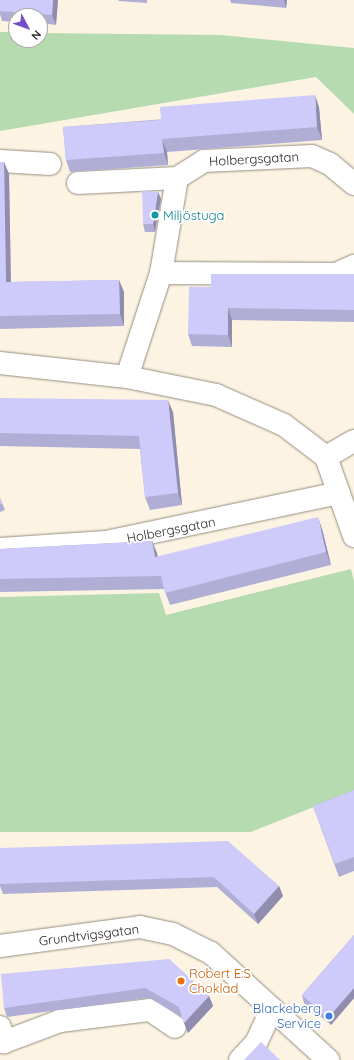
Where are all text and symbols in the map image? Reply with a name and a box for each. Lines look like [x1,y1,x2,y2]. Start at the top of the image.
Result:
north arrow [8,8,48,48]
text: N [28,28,44,43]
street label: Holbergsgatan [209,149,299,169]
place label: Miljöstuga [163,207,224,223]
marker: Miljöstuga [150,210,160,220]
street label: Holbergsgatan [125,514,217,546]
street label: Grundtvigsgatan [38,921,140,949]
place label: Robert E:S Choklad [189,966,251,997]
marker: Robert E:S Choklad [176,976,186,986]
place label: Blackeberg Service [253,1001,321,1032]
marker: Blackeberg Service [324,1011,334,1021]

